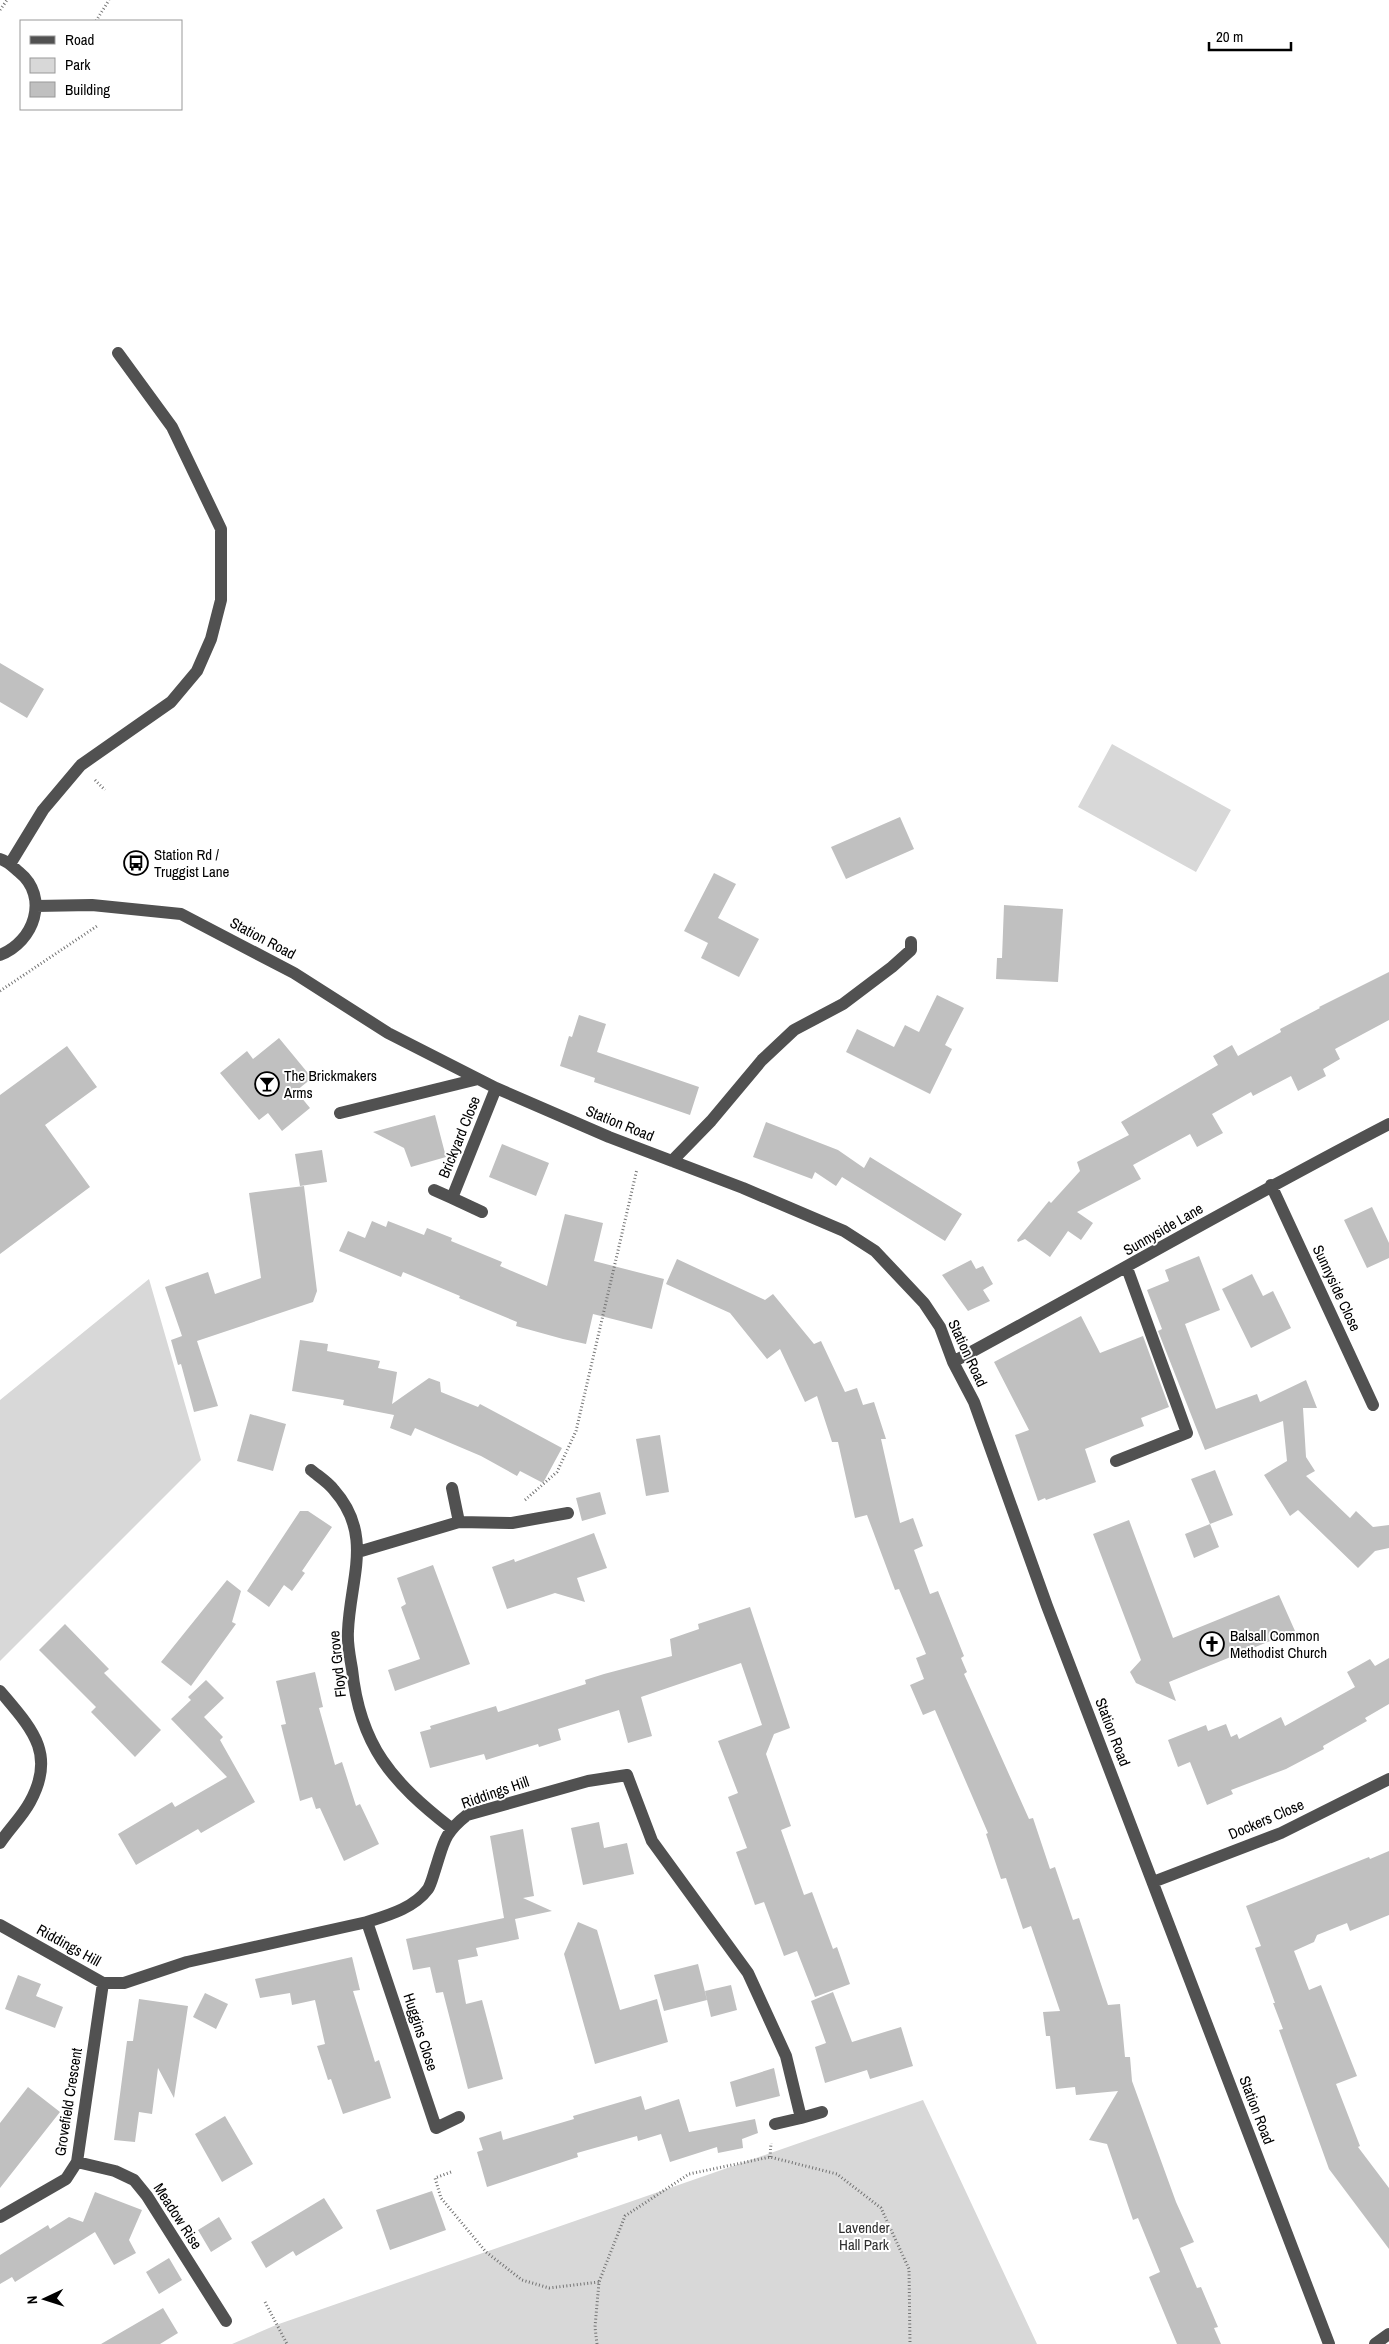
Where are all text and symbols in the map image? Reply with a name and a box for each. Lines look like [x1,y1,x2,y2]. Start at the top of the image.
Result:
legend [20,20,182,110]
scale bar [1209,20,1292,52]
text: 20 m [1216,26,1243,47]
text: Road [65,29,94,50]
text: Park [65,54,91,75]
text: Building [65,79,110,100]
place label: Station Rd / Truggist Lane [154,844,230,882]
bus stop icon: Station Rd / Truggist Lane [123,850,149,876]
street label: Station Road [226,912,300,964]
place label: The Brickmakers Arms [283,1065,377,1103]
bar icon: The Brickmakers Arms [254,1071,280,1097]
street label: Brickyard Close [433,1093,485,1181]
street label: Station Road [583,1100,657,1146]
street label: Sunnyside Lane [1119,1198,1207,1260]
street label: Sunnyside Close [1308,1241,1366,1335]
street label: Station Road [943,1316,993,1390]
place label: Balsall Common Methodist Church [1230,1625,1327,1663]
street label: Floyd Grove [323,1629,351,1698]
church icon: Balsall Common Methodist Church [1199,1631,1225,1657]
street label: Station Road [1090,1695,1136,1769]
street label: Riddings Hill [458,1771,532,1813]
street label: Dockers Close [1225,1794,1307,1844]
street label: Riddings Hill [33,1919,105,1971]
street label: Huggins Close [399,1990,443,2074]
street label: Grovefield Crescent [49,2046,87,2158]
street label: Station Road [1234,2073,1280,2147]
street label: Meadow Rise [149,2179,207,2253]
park label: Lavender Hall Park [838,2217,890,2255]
north arrow [20,2274,70,2324]
text: N [23,2295,41,2305]

